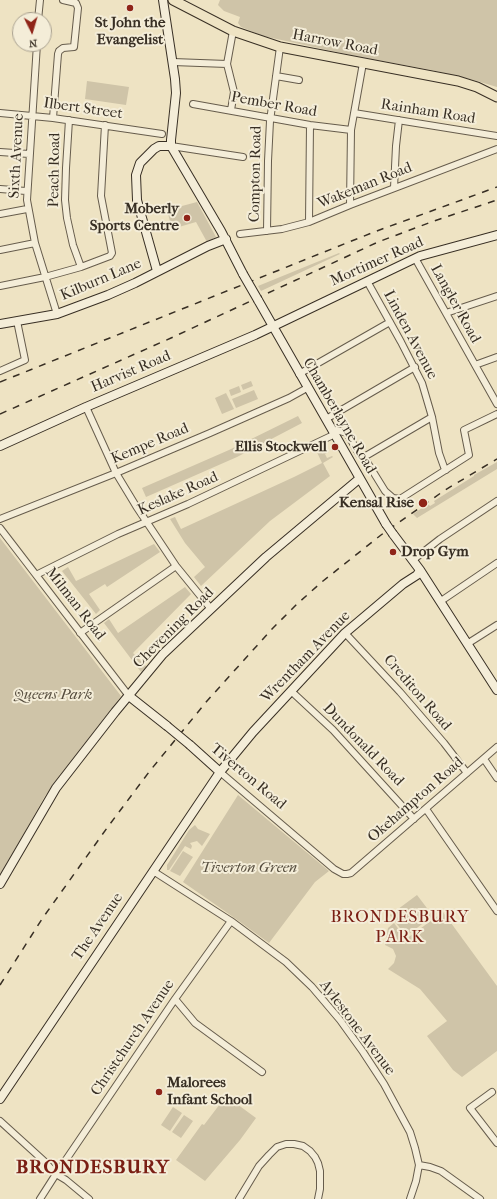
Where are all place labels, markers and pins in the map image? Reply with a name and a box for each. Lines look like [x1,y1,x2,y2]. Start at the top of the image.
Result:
marker: St John the Evangelist [125,3,135,13]
place label: St John the Evangelist [95,14,165,49]
place label: Moberly Sports Centre [90,200,179,235]
marker: Moberly Sports Centre [182,213,192,223]
place label: Ellis Stockwell [235,438,327,456]
marker: Ellis Stockwell [330,442,340,452]
place label: Kensal Rise [339,494,414,512]
marker: Kensal Rise [417,497,429,509]
place label: Drop Gym [401,543,469,561]
marker: Drop Gym [388,547,398,557]
place label: Malorees Infant School [167,1074,253,1109]
marker: Malorees Infant School [154,1087,164,1097]

